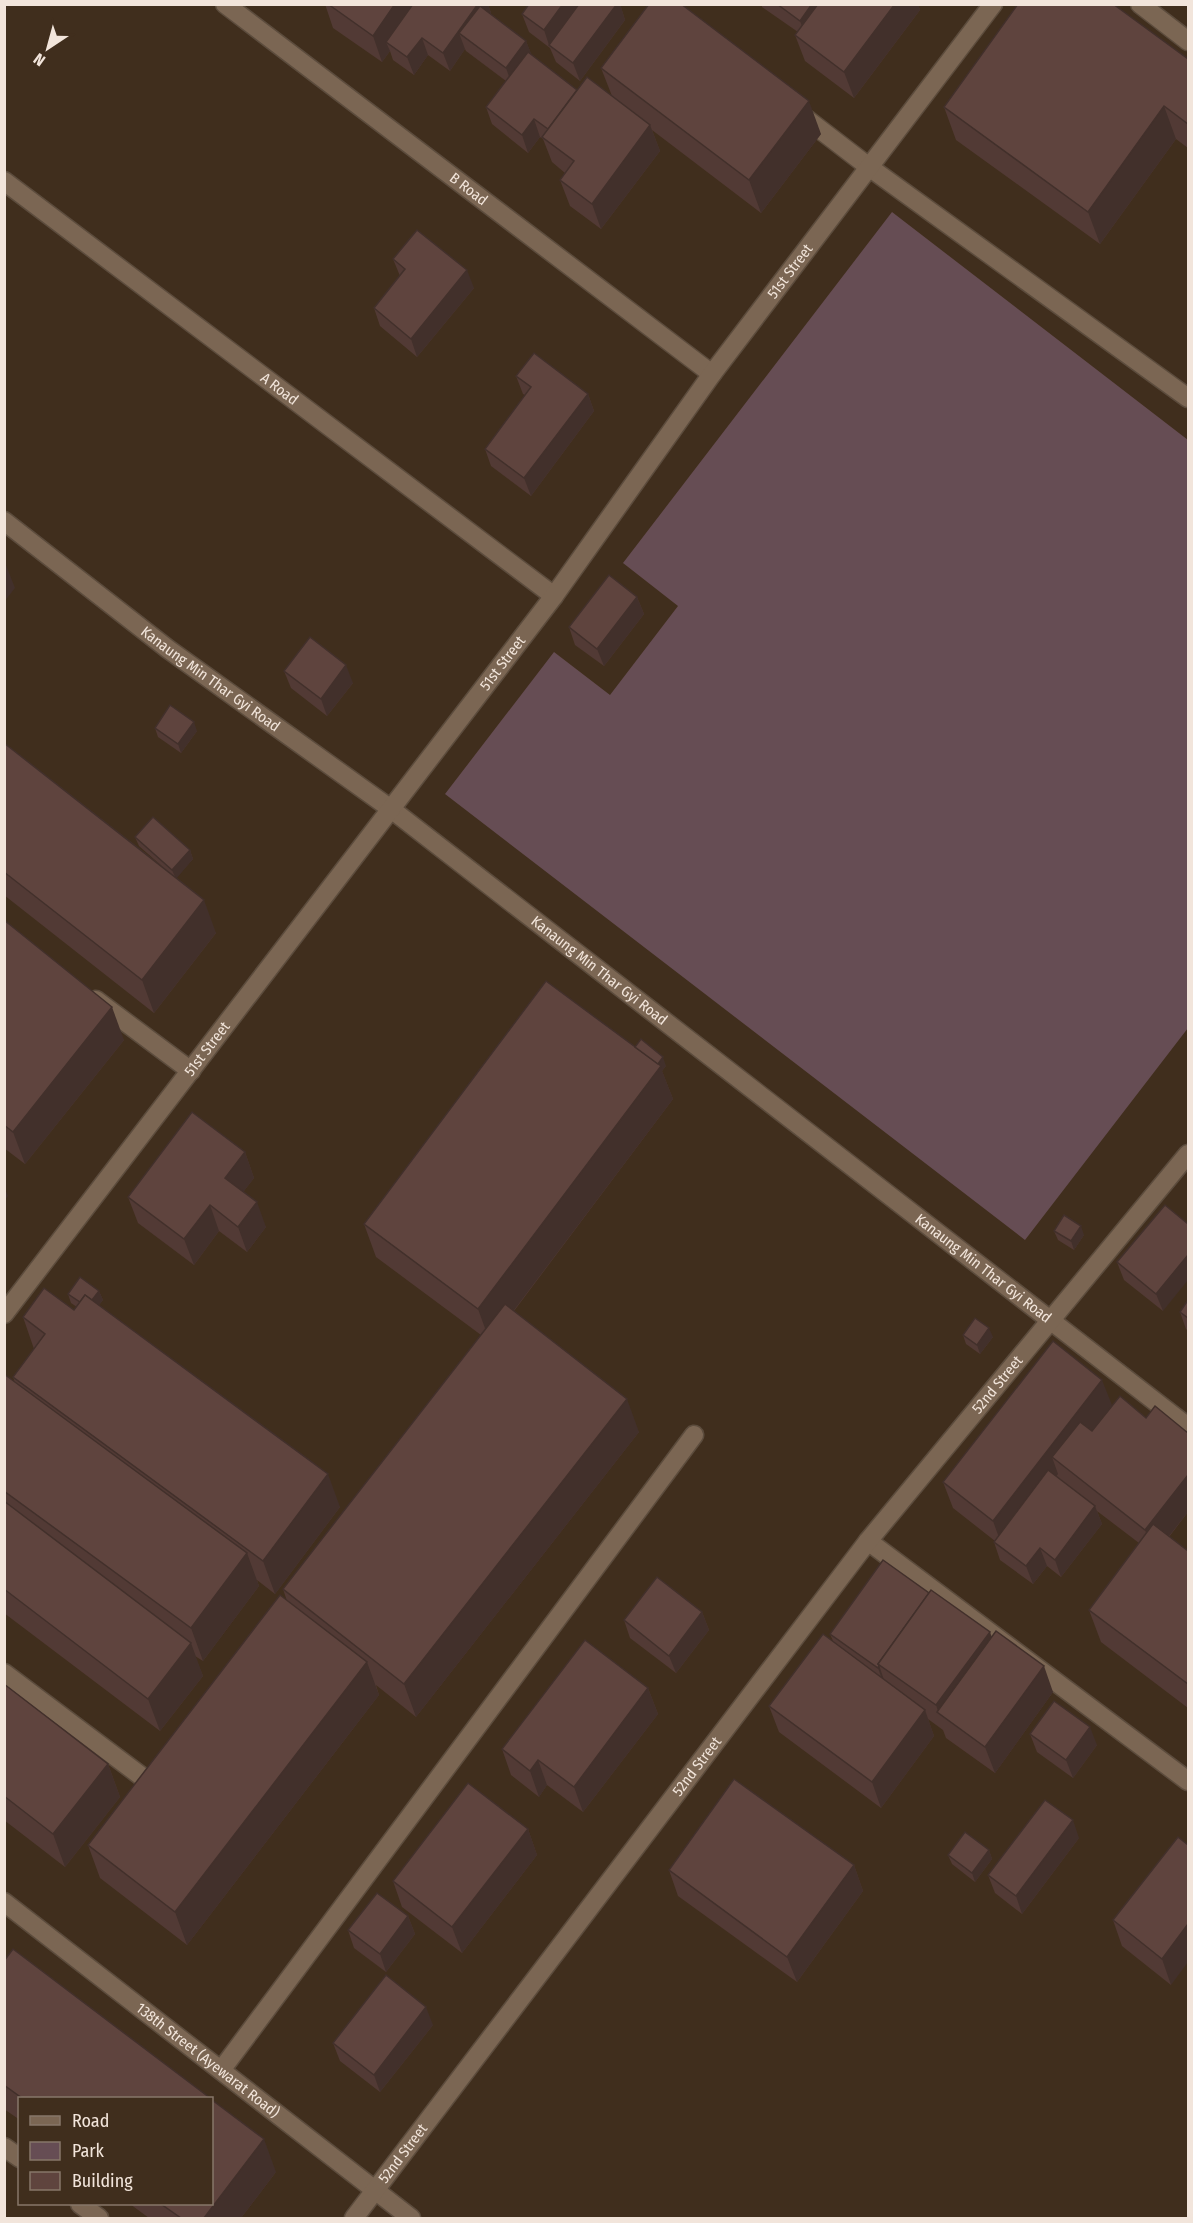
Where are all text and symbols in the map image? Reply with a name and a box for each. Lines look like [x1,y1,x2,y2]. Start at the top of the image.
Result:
north arrow [18,18,78,78]
text: N [30,49,49,70]
street label: B Road [446,169,491,209]
street label: 51st Street [764,240,817,302]
street label: A Road [257,369,302,409]
street label: Kanaung Min Thar Gyi Road [137,622,283,735]
street label: 51st Street [476,632,529,694]
street label: Kanaung Min Thar Gyi Road [528,912,671,1029]
street label: 51st Street [181,1018,234,1080]
street label: Kanaung Min Thar Gyi Road [912,1210,1055,1327]
street label: 52nd Street [968,1352,1027,1417]
street label: 52nd Street [669,1733,725,1800]
street label: 138th Street (Ayewarat Road) [133,1999,283,2121]
legend [18,2097,213,2205]
text: Road [72,2110,109,2132]
street label: 52nd Street [375,2120,431,2187]
text: Park [72,2140,105,2162]
text: Building [72,2170,133,2192]

